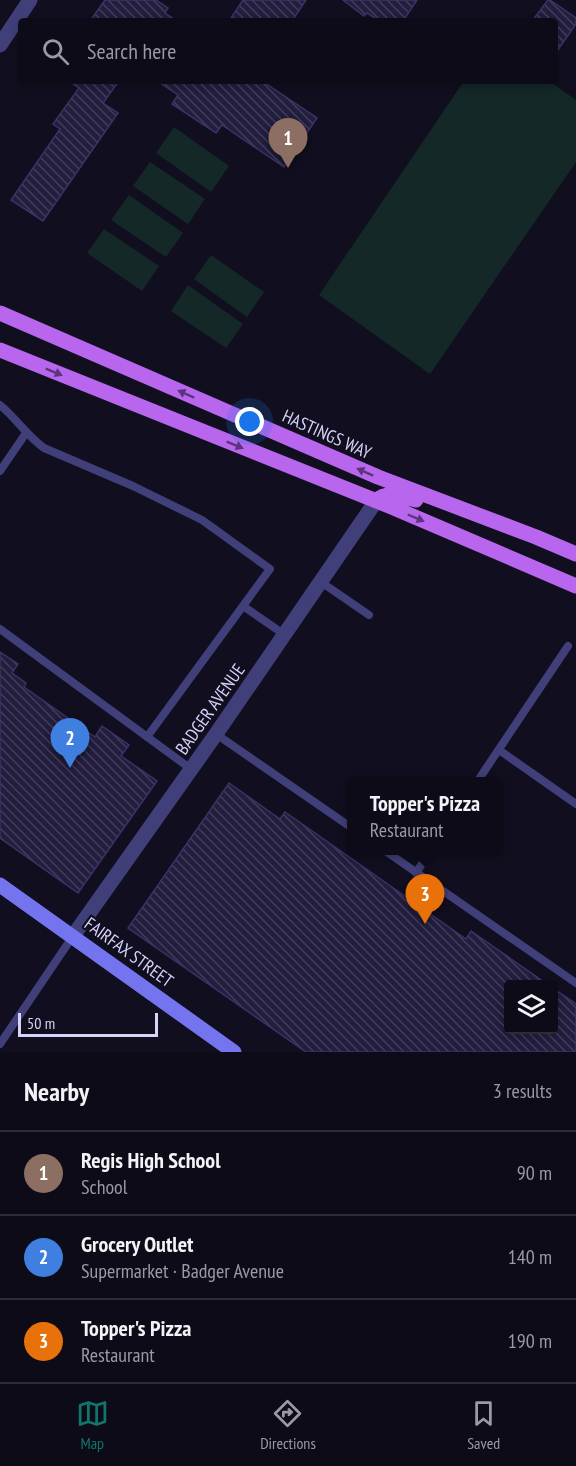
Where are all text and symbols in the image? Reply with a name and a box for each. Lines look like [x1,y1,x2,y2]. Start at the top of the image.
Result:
search box [18,18,558,84]
icon: search [39,35,72,68]
text: Search here [87,37,176,65]
pin: 1 [268,118,308,168]
one-way arrow [45,368,63,378]
one-way arrow [177,389,195,399]
street label: HASTINGS WAY [279,404,376,464]
your location [235,407,264,436]
one-way arrow [226,441,244,450]
one-way arrow [356,467,374,477]
one-way arrow [407,514,425,523]
street label: BADGER AVENUE [170,659,250,759]
pin: 2 [50,718,90,768]
popup [347,777,503,855]
text: Topper's Pizza [370,789,480,817]
text: Restaurant [370,817,444,843]
pin: 3 [406,874,444,924]
street label: FAIRFAX STREET [80,912,178,992]
map controls [504,980,558,1034]
button: layers [504,980,558,1034]
scale bar [18,1010,158,1038]
text: 50 m [27,1013,55,1033]
text: Nearby [24,1075,89,1108]
text: 3 results [493,1078,552,1104]
text: Regis High School [81,1146,220,1174]
text: 1 [39,1160,48,1186]
text: 90 m [517,1160,552,1186]
text: School [81,1174,127,1200]
text: Grocery Outlet [81,1230,194,1258]
text: 2 [39,1244,48,1270]
text: 140 m [508,1244,552,1270]
text: Supermarket · Badger Avenue [81,1258,284,1284]
text: Topper's Pizza [81,1314,191,1342]
text: 3 [39,1328,48,1354]
text: 190 m [508,1328,552,1354]
text: Restaurant [81,1342,155,1368]
tab: Map [76,1397,109,1453]
tab: Directions [260,1397,316,1453]
tab: Saved [467,1397,500,1453]

